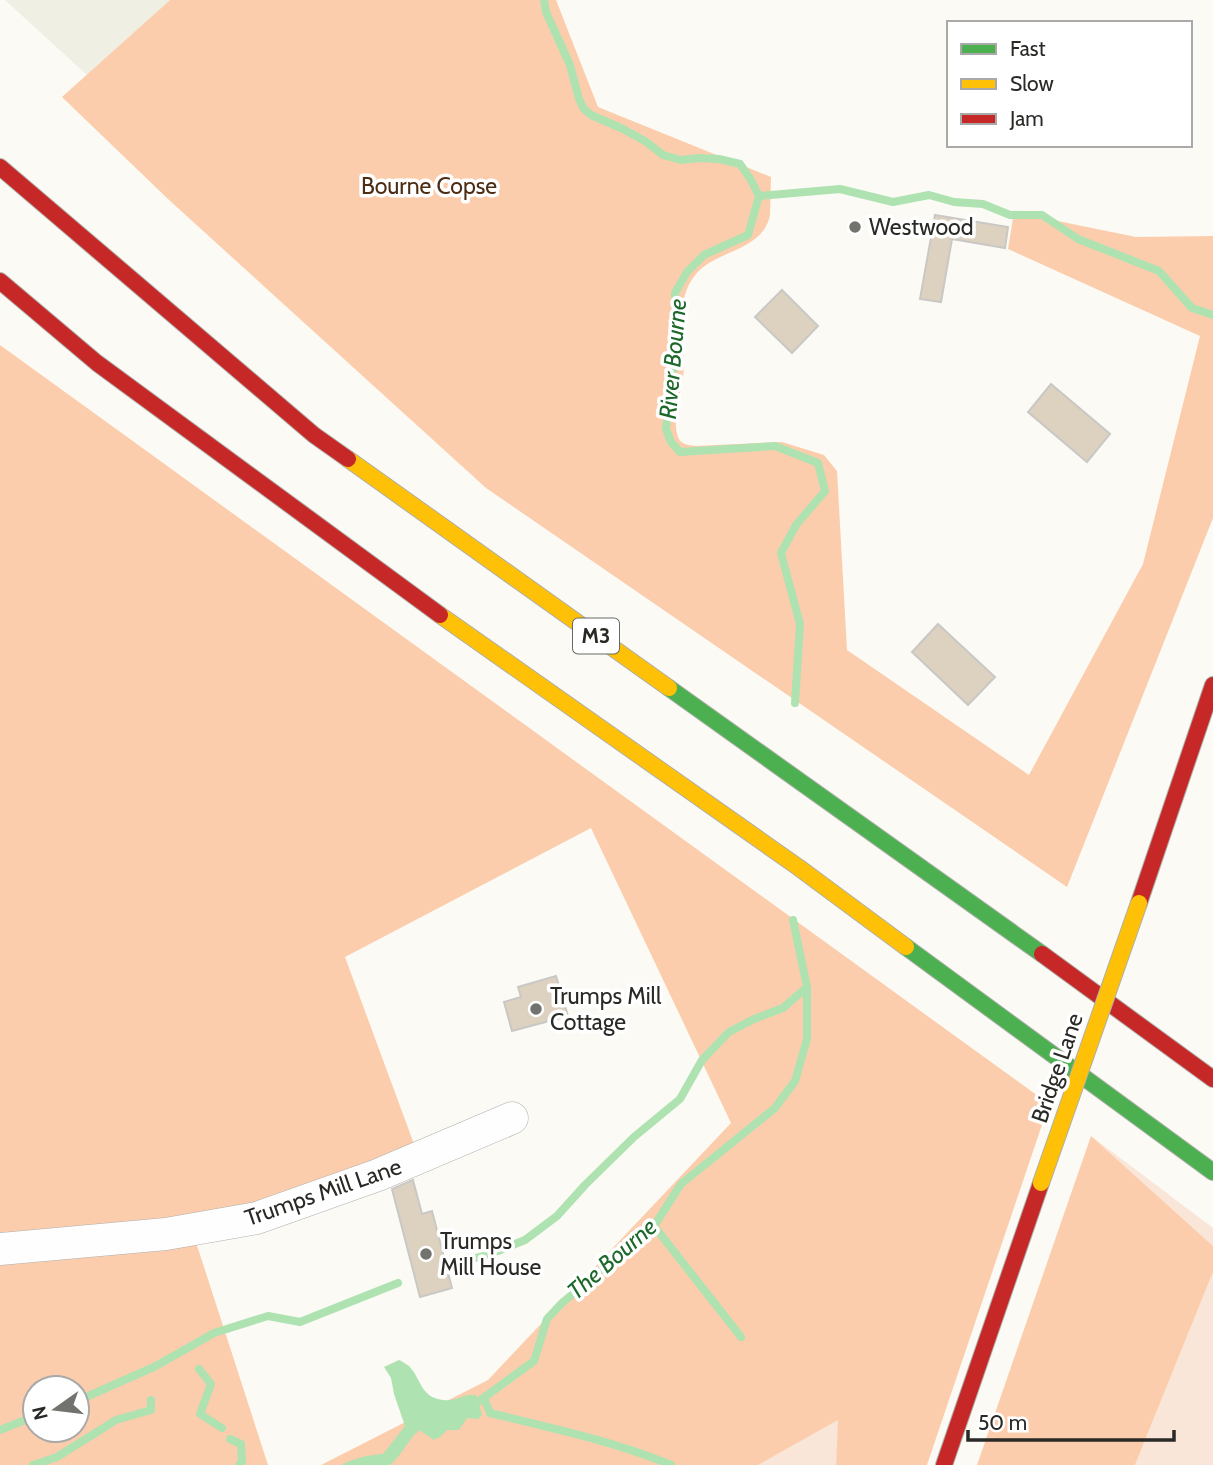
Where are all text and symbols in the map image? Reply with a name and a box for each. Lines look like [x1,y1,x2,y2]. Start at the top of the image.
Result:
legend [947,21,1192,147]
text: Fast [1010,36,1046,61]
text: Slow [1010,71,1054,96]
text: Jam [1009,106,1044,131]
park label: Bourne Copse [361,172,497,200]
place label: Westwood [869,213,974,241]
marker: Westwood [847,219,863,235]
water label: River Bourne [653,298,692,420]
road number: M3 [573,618,619,654]
place label: Trumps Mill Cottage [550,982,662,1036]
marker: Trumps Mill Cottage [528,1001,544,1017]
street label: Bridge Lane [1025,1009,1089,1127]
street label: Trumps Mill Lane [241,1152,405,1232]
water label: The Bourne [561,1212,662,1305]
place label: Trumps Mill House [440,1227,541,1281]
marker: Trumps Mill House [418,1246,434,1262]
north arrow [21,1374,91,1444]
scale bar [968,1398,1174,1442]
text: N [27,1404,53,1422]
text: 50 m [978,1410,1027,1435]

